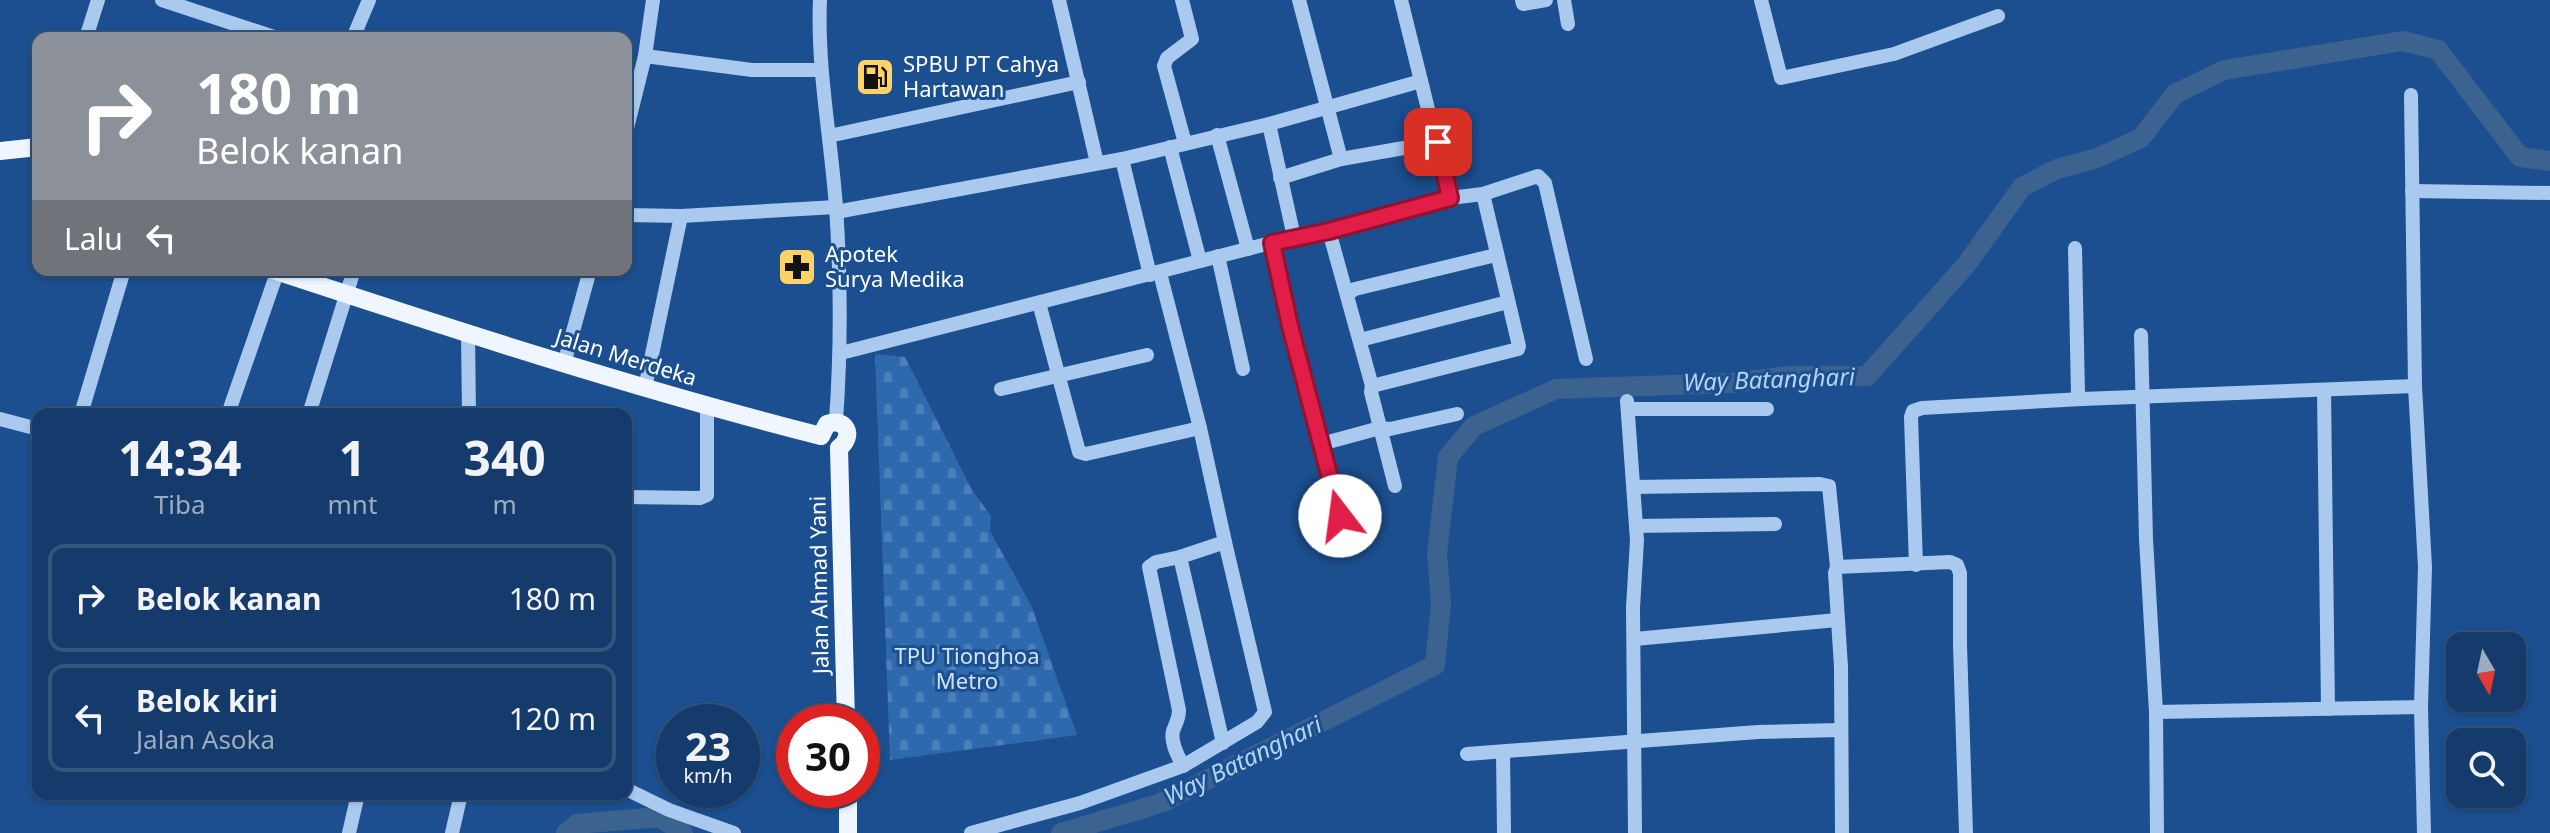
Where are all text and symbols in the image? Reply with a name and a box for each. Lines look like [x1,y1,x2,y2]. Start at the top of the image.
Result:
place label: SPBU PT Cahya Hartawan [903,48,1059,103]
text: 180 m [196,54,361,130]
fuel station icon: SPBU PT Cahya Hartawan [854,56,896,98]
icon: right [64,64,168,168]
pin [1404,108,1472,176]
icon: arrive [1416,120,1460,164]
text: Belok kanan [196,126,403,175]
icon: left [139,216,183,260]
text: Lalu [64,218,123,259]
place label: Apotek Surya Medika [825,238,965,293]
pharmacy icon: Apotek Surya Medika [776,246,818,288]
street label: Jalan Merdeka [550,320,701,392]
water label: Way Batanghari [1683,359,1856,398]
text: 14:34 [118,425,241,490]
text: 1 [339,425,366,490]
text: 340 [463,425,546,490]
position arrow [1298,474,1382,558]
text: Tiba [154,486,206,522]
text: mnt [328,486,377,522]
text: m [492,486,517,522]
street label: Jalan Ahmad Yani [801,496,835,676]
icon: right [68,576,112,620]
text: Belok kanan [136,578,322,619]
text: 180 m [509,578,596,619]
north arrow [2446,632,2526,712]
map controls [2446,632,2526,808]
park label: TPU Tionghoa Metro [895,640,1039,695]
text: Belok kiri [136,680,278,721]
icon: left [68,696,112,740]
text: 120 m [509,698,596,739]
speed limit sign: 30 [776,704,880,808]
water label: Way Batanghari [1158,707,1328,812]
text: 23 [685,718,731,773]
text: Jalan Asoka [136,721,275,757]
button: search [2446,728,2526,808]
text: km/h [683,762,733,789]

